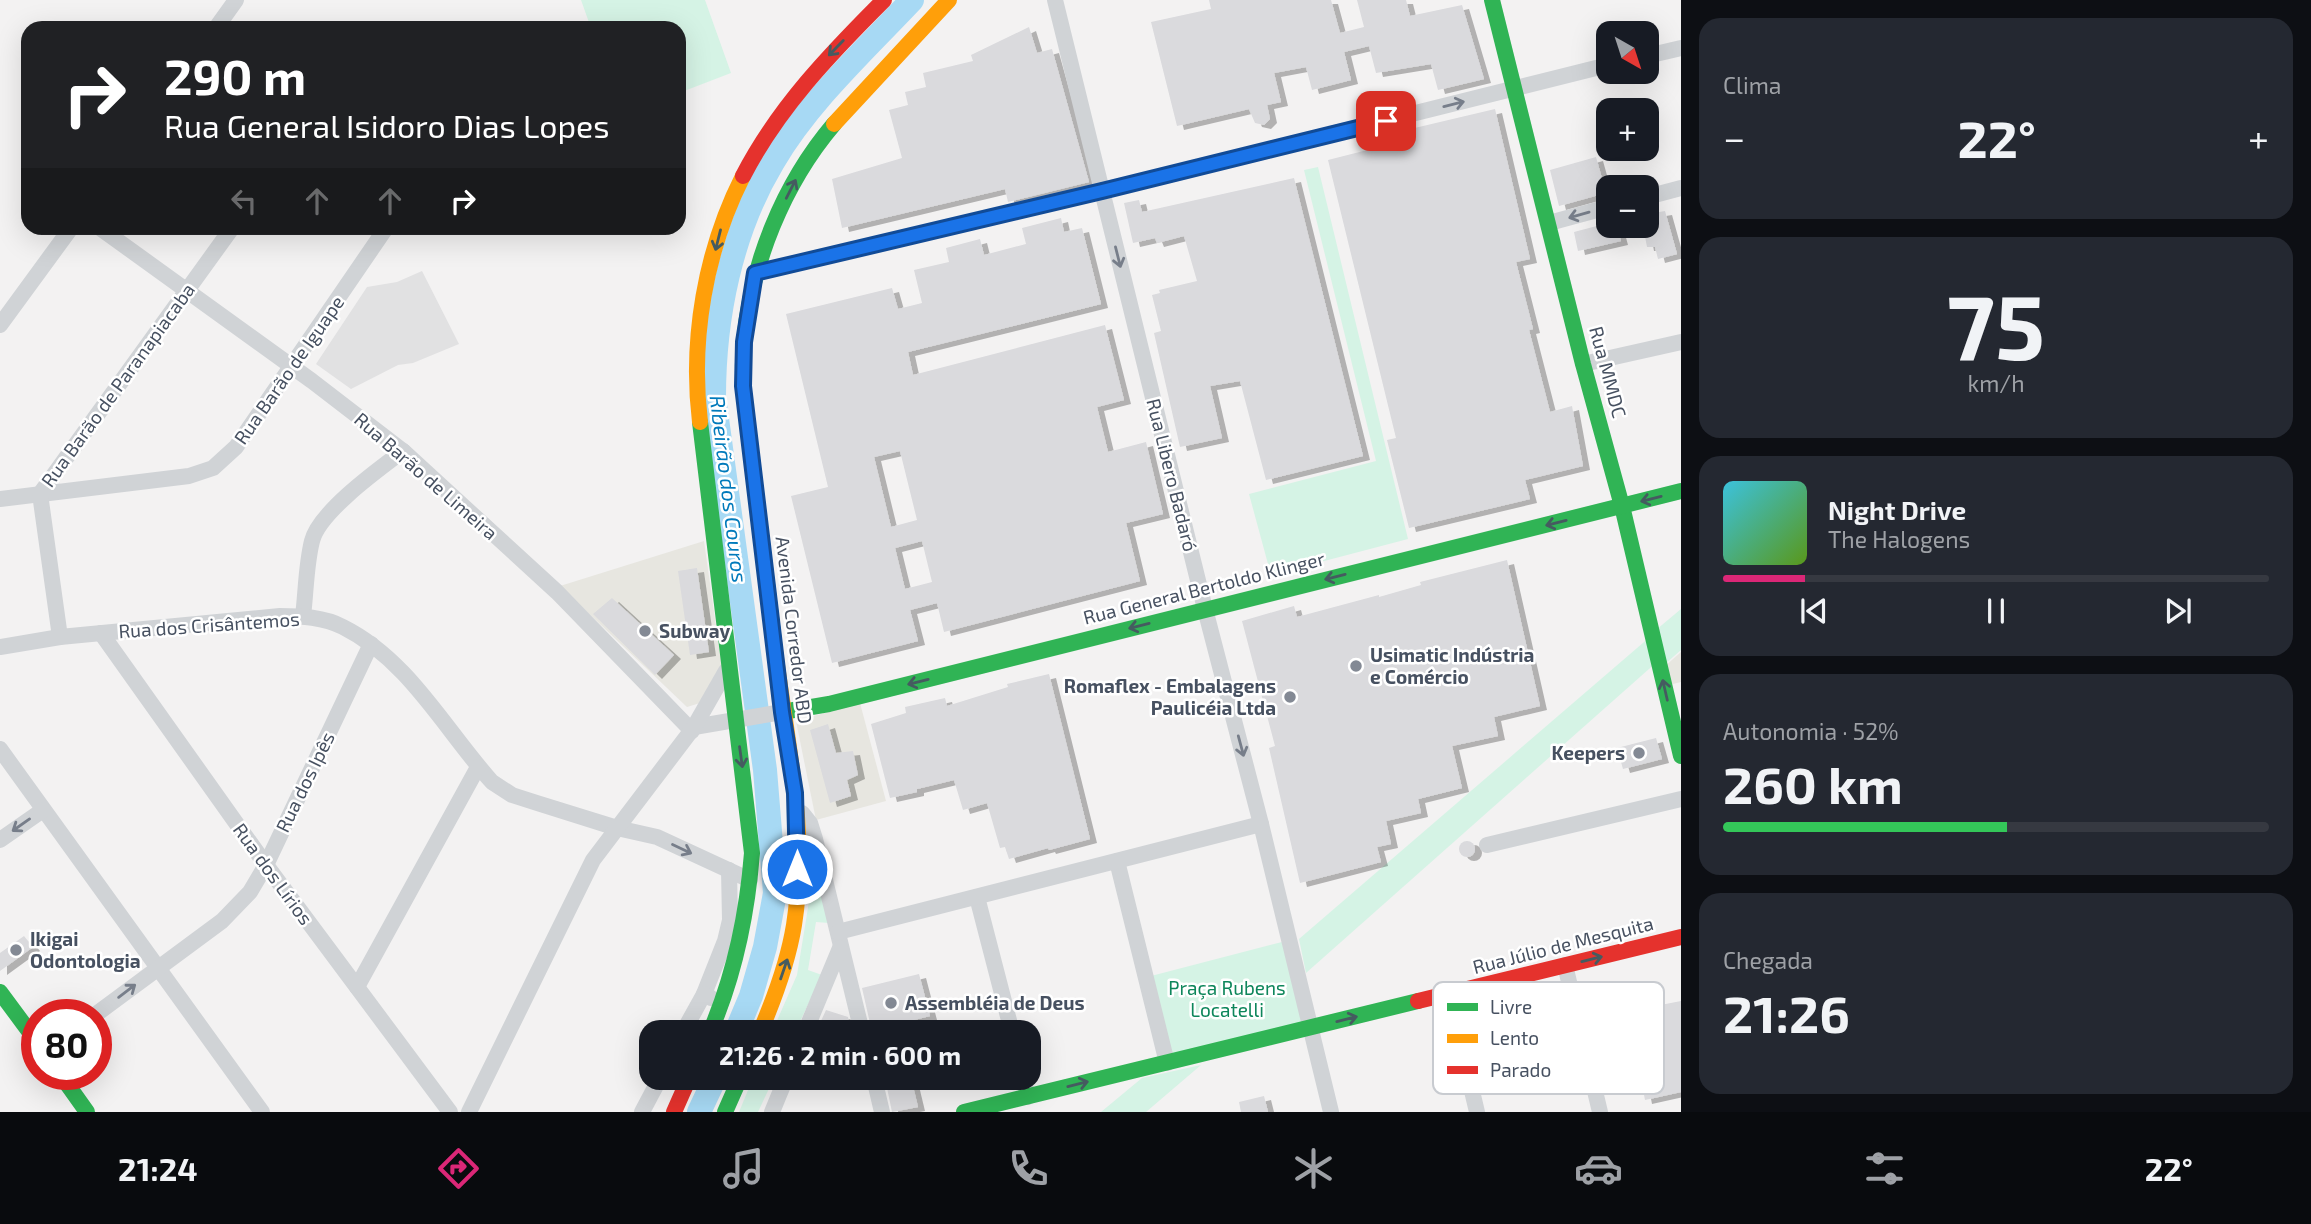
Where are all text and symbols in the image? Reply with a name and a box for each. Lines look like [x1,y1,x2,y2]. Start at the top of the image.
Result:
north arrow [1596,21,1659,84]
map controls [1596,21,1659,238]
one-way arrow [827,40,844,57]
text: 290 m [164,46,306,105]
icon: right [49,49,140,140]
text: Clima [1723,71,1781,99]
pin [1356,91,1416,151]
one-way arrow [1442,97,1464,110]
button: + [1596,98,1659,161]
icon: arrive [1367,102,1405,140]
text: Rua General Isidoro Dias Lopes [164,106,610,144]
text: 22° [1957,106,2036,168]
text: − [1723,114,1745,160]
text: + [2248,114,2269,160]
button: − [1596,175,1659,238]
one-way arrow [785,179,799,200]
icon: left [225,182,263,220]
icon: ahead [298,182,336,220]
icon: ahead [371,182,409,220]
icon: right [444,182,482,220]
one-way arrow [1568,209,1591,222]
one-way arrow [711,229,724,251]
one-way arrow [1112,245,1125,268]
text: 75 [1947,269,2045,378]
street label: Rua Barão de Paranapiacaba [36,278,199,491]
street label: Rua Barão de Iguape [229,291,348,448]
street label: Rua MMDC [1585,323,1632,420]
text: km/h [1967,369,2025,397]
water label: Ribeirão dos Couros [706,394,753,584]
street label: Rua Libero Badaró [1142,396,1203,554]
street label: Rua Barão de Limeira [350,407,503,544]
one-way arrow [1641,493,1663,506]
text: Night Drive [1828,494,1966,525]
one-way arrow [1545,517,1568,530]
text: The Halogens [1828,525,1970,553]
street label: Avenida Corredor ABD [772,535,817,725]
street label: Rua General Bertoldo Klinger [1081,546,1327,629]
one-way arrow [1324,571,1347,584]
icon: previous [1795,592,1833,630]
icon: pause [1977,592,2015,630]
icon: next [2159,592,2197,630]
street label: Rua dos Crisântemos [118,607,300,642]
place label: Subway [659,619,730,643]
one-way arrow [1128,620,1150,633]
marker: Subway [637,623,653,639]
place label: Usimatic Indústria e Comércio [1370,643,1534,688]
marker: Usimatic Indústria e Comércio [1348,658,1364,674]
place label: Romaflex - Embalagens Paulicéia Ltda [1064,674,1276,719]
one-way arrow [907,676,930,689]
one-way arrow [1658,679,1671,702]
marker: Romaflex - Embalagens Paulicéia Ltda [1282,689,1298,705]
text: Autonomia · 52% [1723,717,1899,745]
street label: Rua dos Ipês [270,728,339,836]
one-way arrow [1235,735,1248,757]
place label: Keepers [1552,741,1625,764]
one-way arrow [735,745,748,768]
marker: Keepers [1631,745,1647,761]
text: 260 km [1723,752,1903,814]
one-way arrow [12,818,31,832]
street label: Rua dos Lírios [229,818,318,929]
position arrow [760,832,834,906]
one-way arrow [671,843,692,856]
street label: Rua Júlio de Mesquita [1470,911,1656,978]
place label: Ikigai Odontologia [30,927,141,972]
marker: Ikigai Odontologia [8,942,24,958]
text: Chegada [1723,946,1813,974]
one-way arrow [1580,952,1603,965]
one-way arrow [779,958,791,980]
park label: Praça Rubens Locatelli [1168,976,1286,1021]
text: 21:26 [1723,981,1850,1043]
legend [1433,982,1664,1094]
one-way arrow [117,984,135,999]
place label: Assembléia de Deus [905,991,1085,1014]
marker: Assembléia de Deus [883,995,899,1011]
text: Livre [1490,995,1532,1018]
speed limit sign: 80 [21,999,112,1090]
one-way arrow [1335,1012,1358,1025]
text: Lento [1490,1026,1539,1049]
text: 21:26 · 2 min · 600 m [719,1039,961,1070]
text: Parado [1490,1058,1551,1081]
one-way arrow [1066,1077,1089,1091]
icon: directions [434,1144,483,1193]
icon: music [719,1144,768,1193]
icon: phone [1004,1144,1053,1193]
icon: climate [1289,1144,1338,1193]
icon: car [1574,1144,1623,1193]
icon: filters [1860,1144,1909,1193]
text: 21:24 [118,1149,198,1187]
text: 22° [2145,1149,2193,1187]

